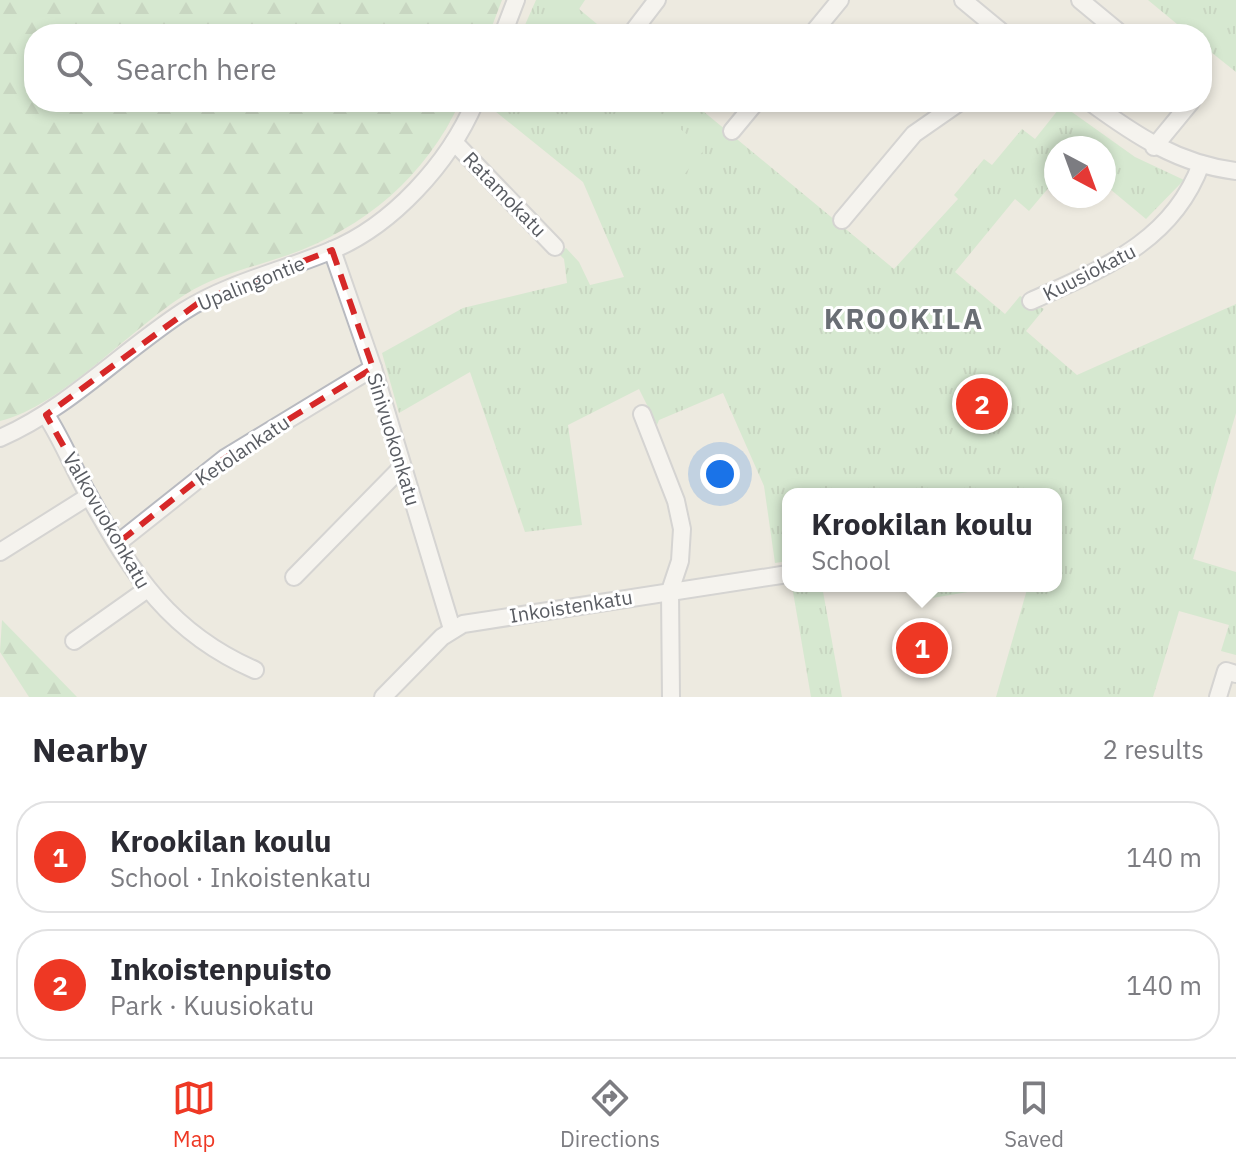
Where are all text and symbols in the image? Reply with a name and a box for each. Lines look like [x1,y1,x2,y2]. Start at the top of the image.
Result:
search box [24,24,1212,112]
icon: search [52,46,96,90]
text: Search here [116,49,277,88]
north arrow [1044,136,1116,208]
street label: Ratamokatu [457,145,553,243]
street label: Kuusiokatu [1038,237,1140,307]
street label: Upalingontie [193,249,309,317]
district label: KROOKILA [824,300,984,337]
street label: Sinivuokonkatu [361,369,427,509]
pin: 2 [956,374,1008,434]
street label: Ketolankatu [190,409,294,491]
street label: Valkovuokonkatu [57,447,157,593]
your location [700,454,740,494]
popup [782,488,1062,592]
text: Krookilan koulu [811,504,1033,543]
text: School [811,543,890,577]
street label: Inkoistenkatu [508,583,634,629]
pin: 1 [896,618,948,678]
text: Nearby [32,727,147,771]
text: 2 results [1102,732,1204,766]
text: Krookilan koulu [110,821,332,860]
text: 1 [52,840,68,874]
text: 140 m [1126,840,1202,874]
text: School · Inkoistenkatu [110,860,371,894]
text: Inkoistenpuisto [110,949,332,988]
text: 2 [52,968,68,1002]
text: 140 m [1126,968,1202,1002]
text: Park · Kuusiokatu [110,988,314,1022]
tab: Map [172,1076,216,1153]
tab: Directions [560,1076,660,1153]
tab: Saved [1004,1076,1064,1153]

